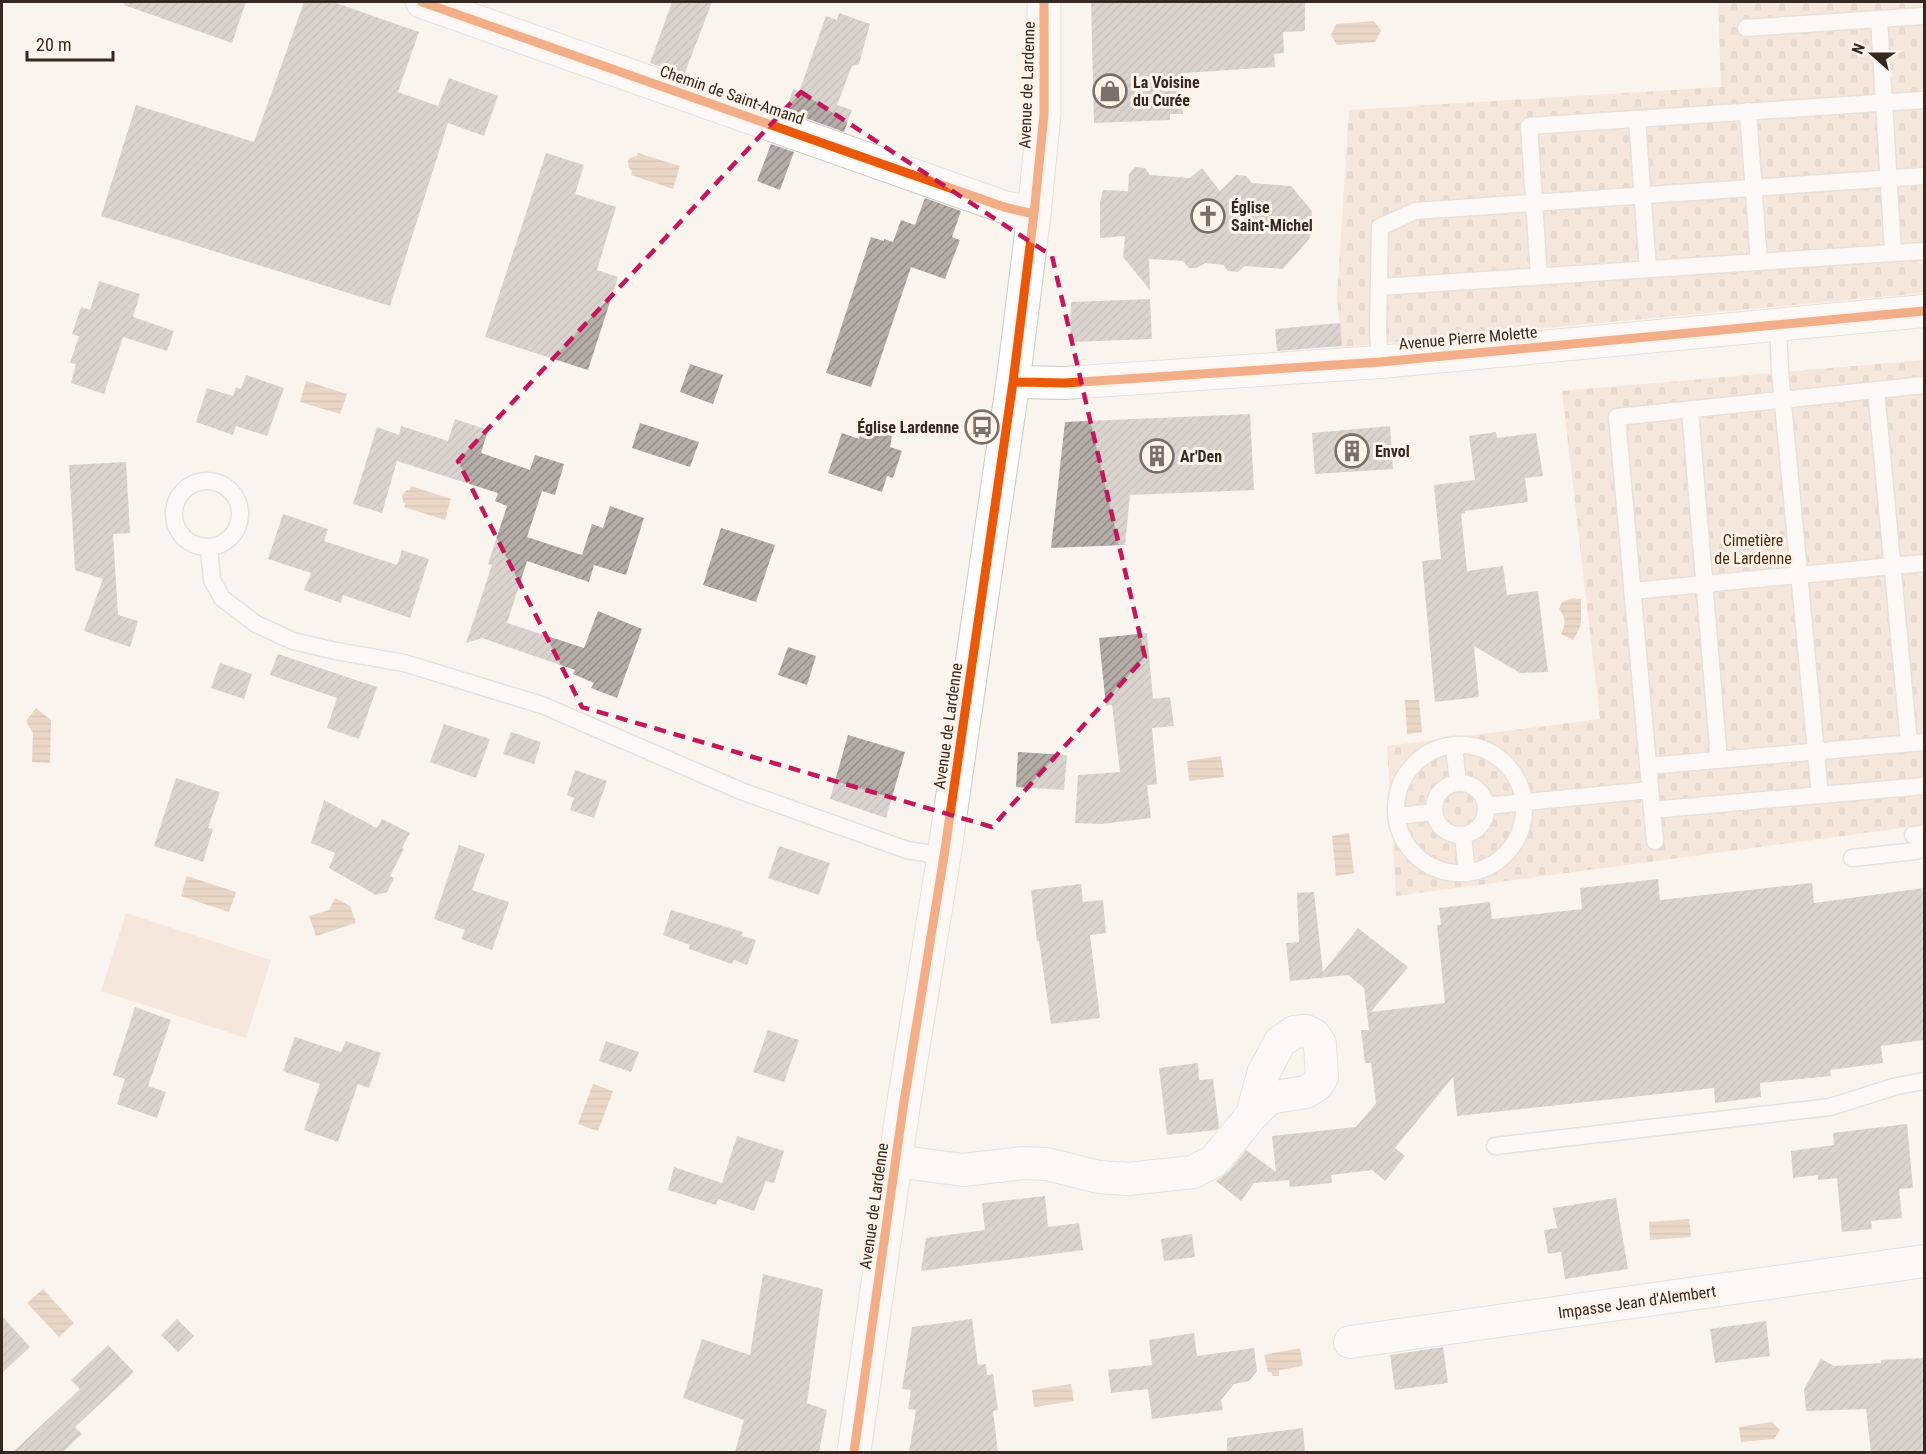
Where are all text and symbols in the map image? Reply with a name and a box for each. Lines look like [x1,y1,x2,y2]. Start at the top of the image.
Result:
street label: Avenue de Lardenne [1015,21,1039,149]
scale bar [27,24,112,62]
north arrow [1842,24,1902,84]
text: 20 m [36,34,71,55]
text: N [1848,41,1869,57]
street label: Chemin de Saint-Amand [657,61,807,129]
shop icon: La Voisine du Curée [1092,73,1128,109]
place label: La Voisine du Curée [1133,73,1200,110]
church icon: Église Saint-Michel [1190,198,1226,234]
place label: Église Saint-Michel [1231,198,1313,235]
street label: Avenue Pierre Molette [1398,322,1538,354]
bus stop icon: Église Lardenne [964,409,1000,445]
place label: Église Lardenne [857,418,959,437]
building icon: Envol [1334,433,1370,469]
building icon: Ar'Den [1139,438,1175,474]
place label: Envol [1375,442,1410,461]
place label: Ar'Den [1180,447,1222,466]
park label: Cimetière de Lardenne [1714,531,1792,568]
street label: Avenue de Lardenne [930,662,966,790]
street label: Avenue de Lardenne [856,1142,892,1270]
street label: Impasse Jean d'Alembert [1557,1281,1717,1322]

